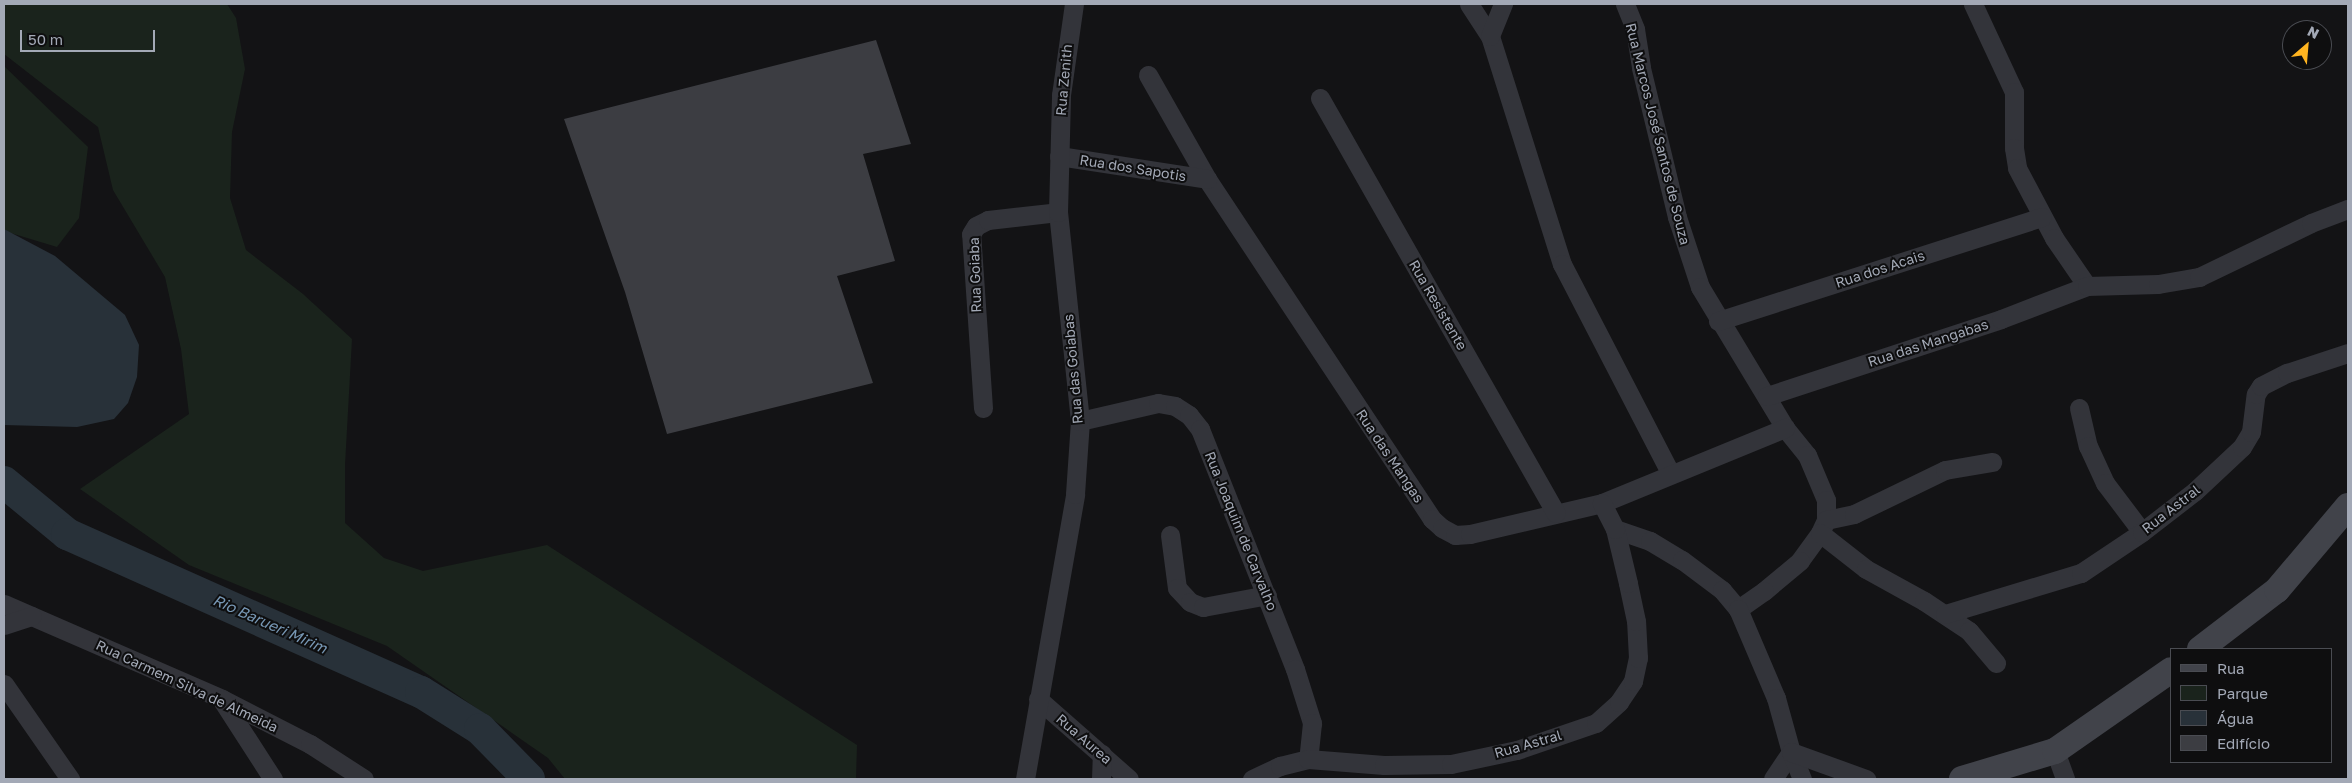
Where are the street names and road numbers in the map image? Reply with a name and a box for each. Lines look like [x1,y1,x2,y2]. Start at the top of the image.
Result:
street label: Rua Marcos José Santos de Souza [1622,21,1694,247]
street label: Rua Zenith [1052,43,1076,117]
street label: Rua dos Sapotis [1078,151,1188,185]
street label: Rua Goiaba [965,237,985,313]
street label: Rua dos Acais [1833,247,1927,291]
street label: Rua Resistente [1405,257,1471,353]
street label: Rua das Goiabas [1060,313,1086,425]
street label: Rua das Mangabas [1866,316,1990,370]
street label: Rua das Mangas [1353,406,1427,506]
street label: Rua Joaquim de Carvalho [1201,449,1281,613]
street label: Rua Astral [2139,481,2203,537]
street label: Rua Carmem Silva de Almeida [93,636,281,736]
street label: Rua Aurea [1053,710,1115,768]
street label: Rua Astral [1492,726,1564,762]

